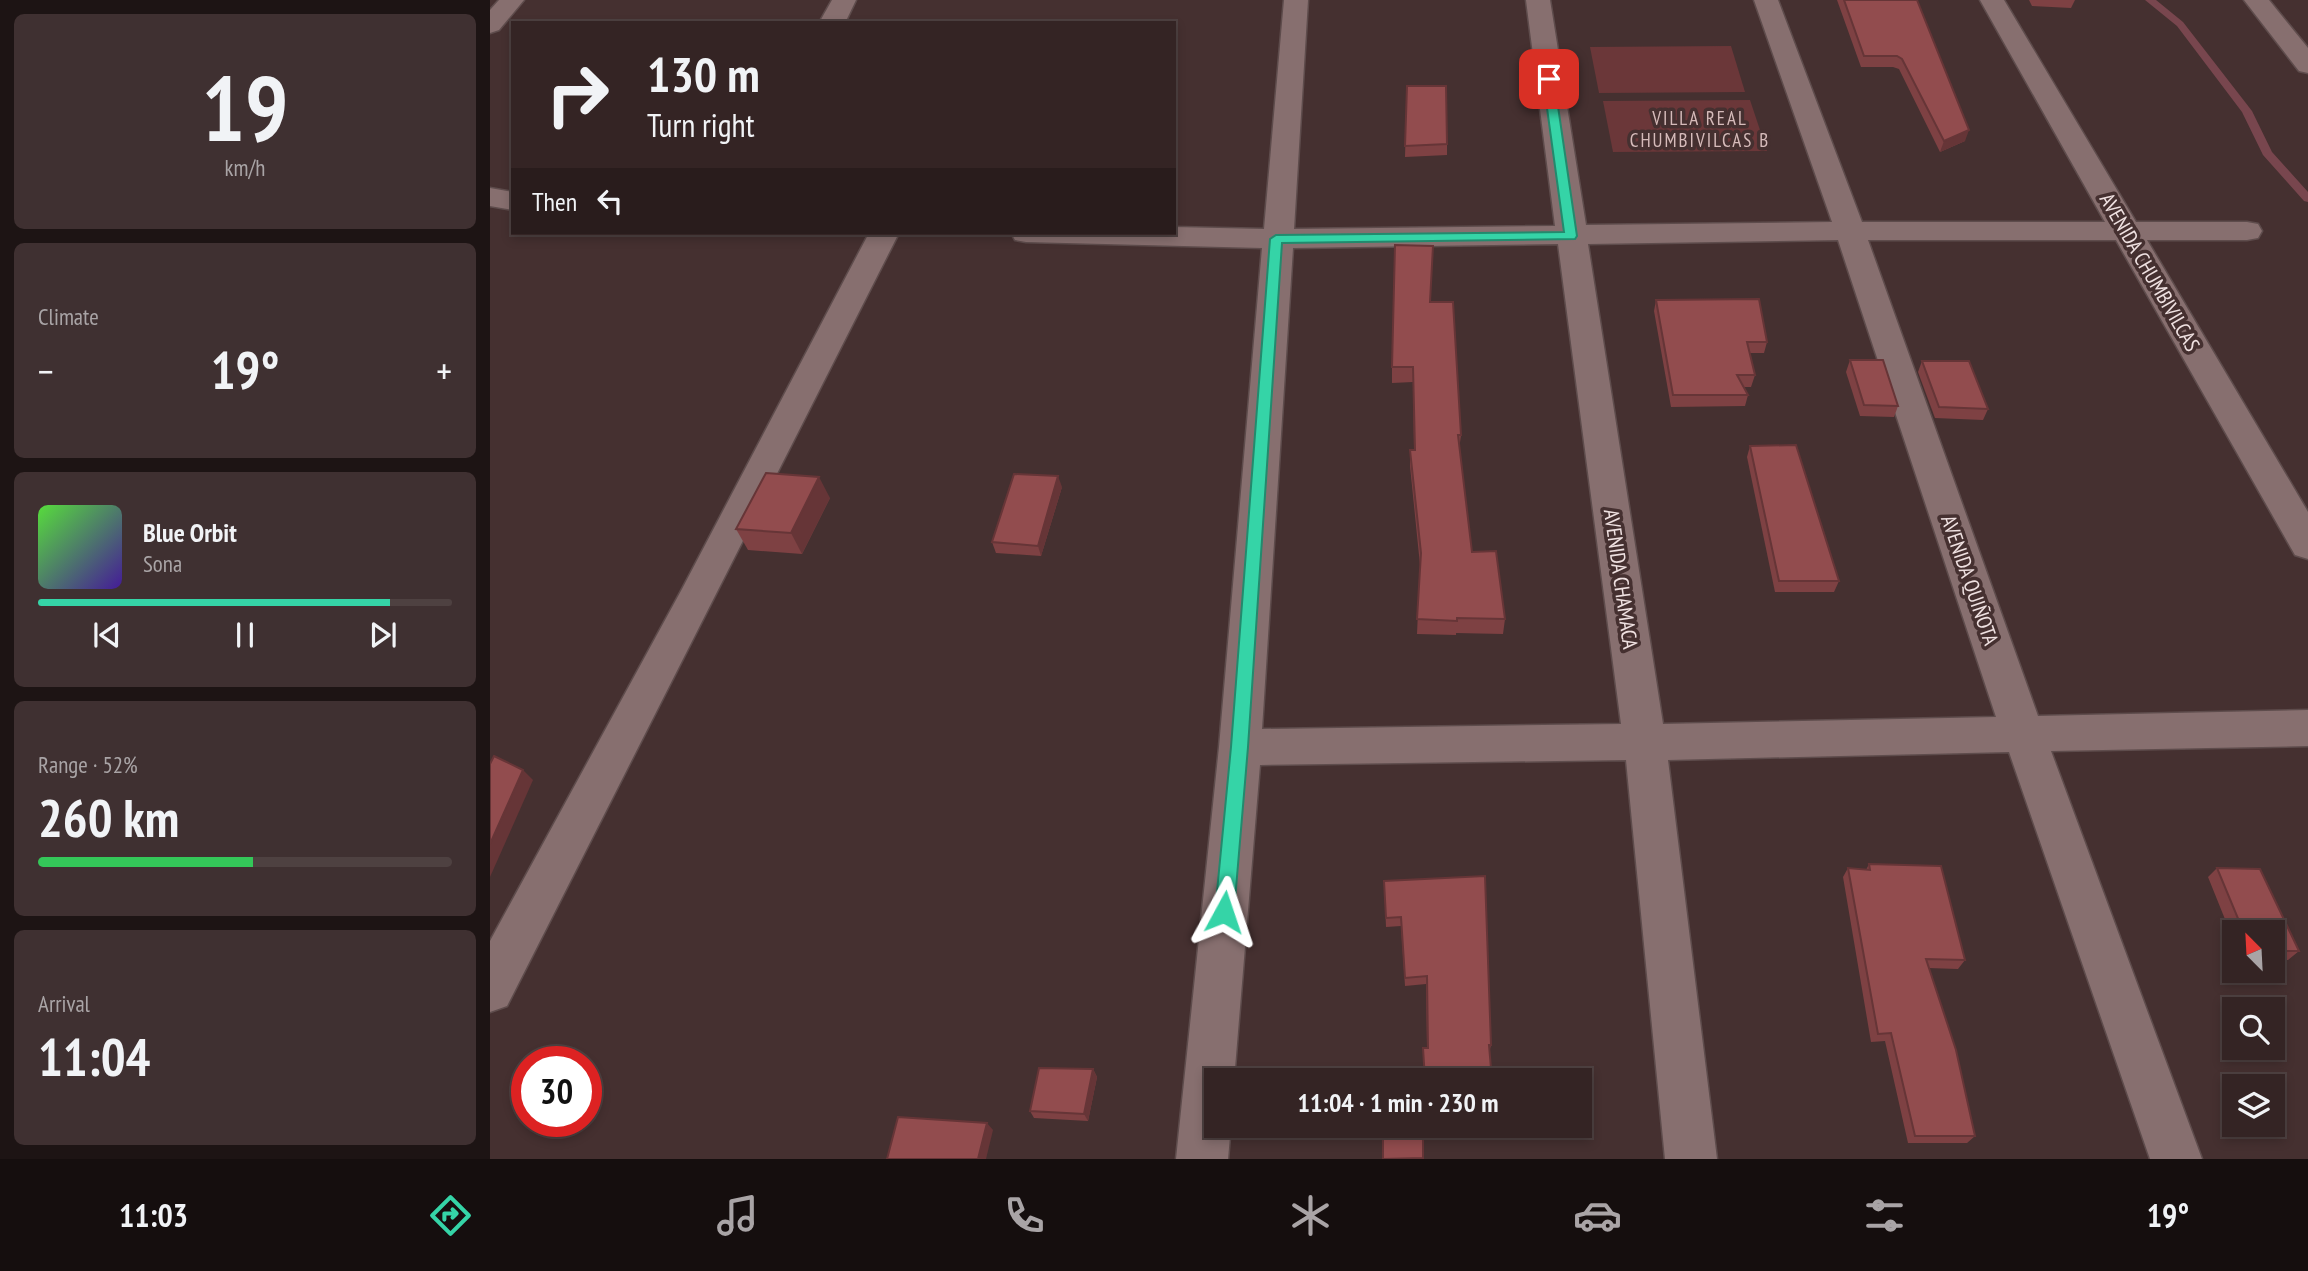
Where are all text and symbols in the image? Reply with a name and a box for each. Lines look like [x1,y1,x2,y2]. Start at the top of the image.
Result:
text: 130 m [647,42,760,106]
text: 19 [202,48,289,166]
icon: right [532,49,623,140]
pin [1519,49,1579,109]
icon: arrive [1530,60,1568,98]
text: Turn right [647,104,755,146]
district label: VILLA REAL CHUMBIVILCAS B [1630,106,1770,152]
text: km/h [225,153,265,182]
icon: left [591,182,629,220]
text: Then [532,185,577,218]
street label: AVENIDA CHUMBIVILCAS [2094,188,2206,356]
text: Climate [38,302,99,331]
text: 19° [211,336,279,403]
text: − [38,346,54,395]
text: + [436,346,452,395]
street label: AVENIDA CHAMACA [1598,507,1644,651]
street label: AVENIDA QUIÑOTA [1935,511,2005,649]
text: Blue Orbit [143,516,237,549]
text: Sona [143,549,182,578]
icon: previous [88,616,126,654]
icon: pause [226,616,264,654]
icon: next [364,616,402,654]
text: Range · 52% [38,750,138,779]
text: 260 km [38,784,179,851]
position arrow [1187,875,1261,949]
north arrow [2222,920,2286,984]
map controls [2222,920,2285,1137]
text: Arrival [38,989,90,1018]
button: search [2222,997,2285,1060]
text: 11:04 [38,1023,150,1090]
speed limit sign: 30 [511,1046,602,1137]
button: layers [2222,1074,2285,1137]
text: 11:04 · 1 min · 230 m [1298,1086,1498,1119]
icon: directions [426,1191,475,1240]
icon: music [713,1191,762,1240]
icon: phone [1000,1191,1049,1240]
icon: climate [1286,1191,1335,1240]
icon: car [1573,1191,1622,1240]
icon: filters [1860,1191,1909,1240]
text: 11:03 [119,1194,188,1236]
text: 19° [2147,1194,2189,1236]

